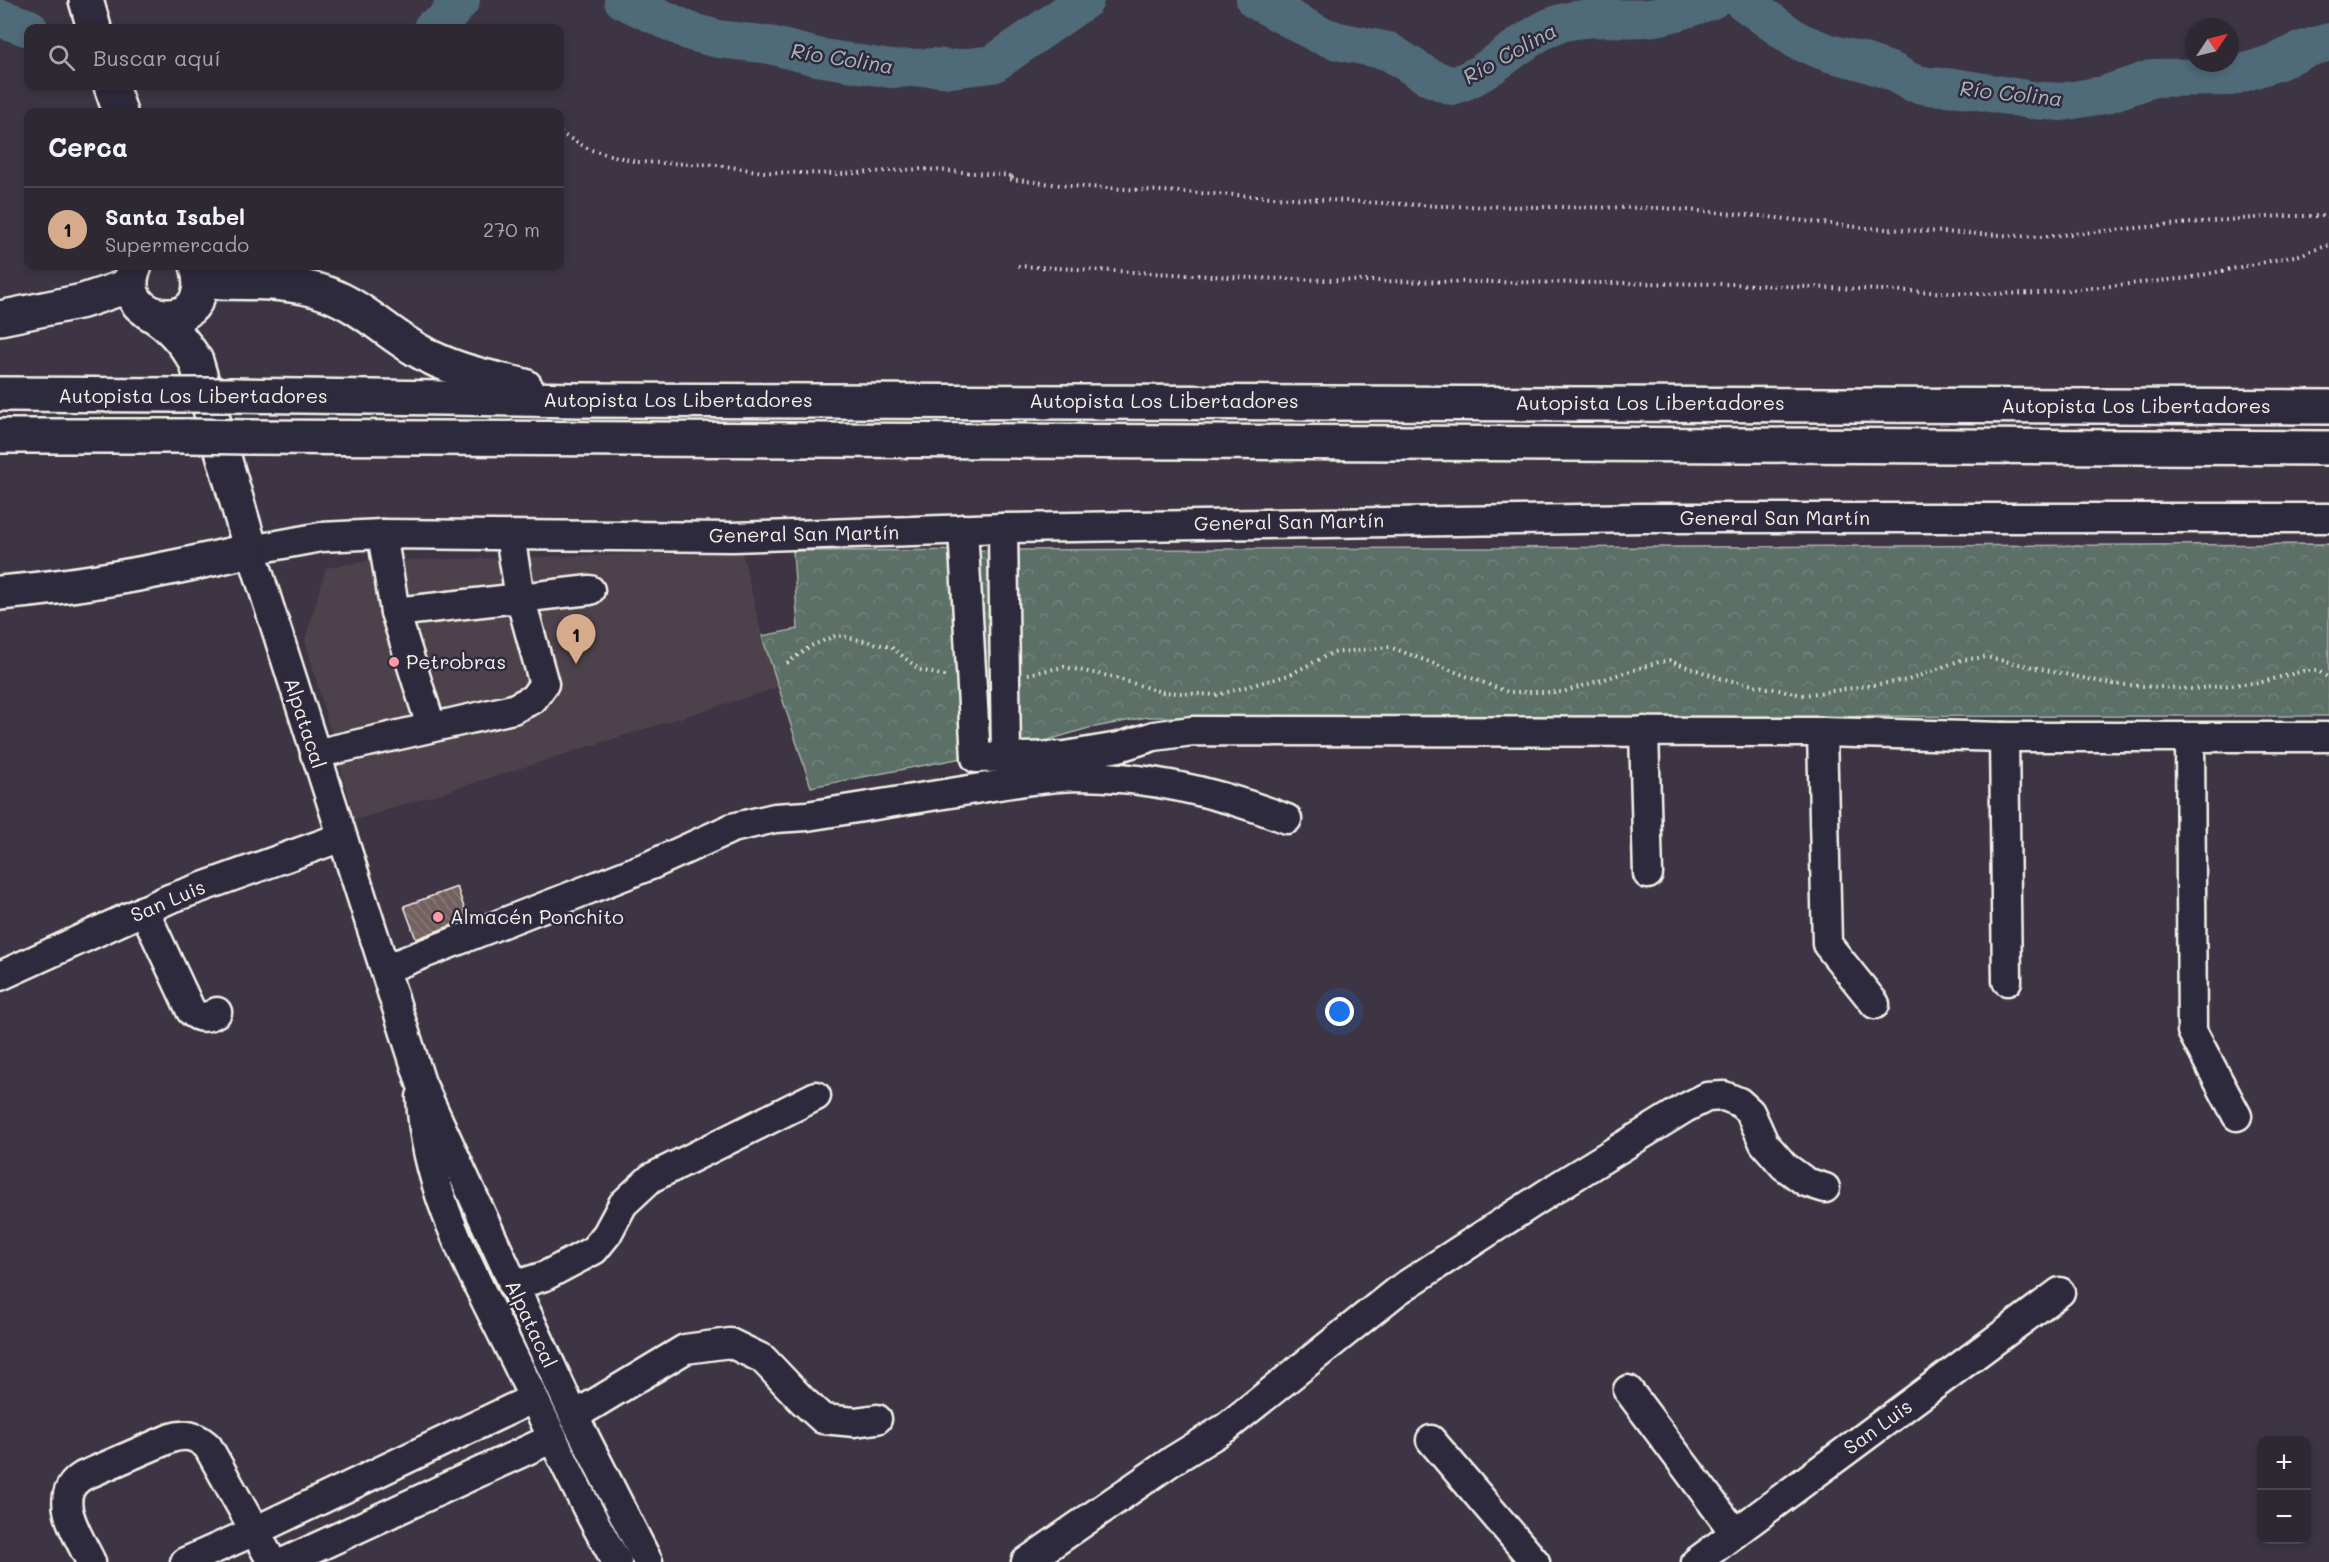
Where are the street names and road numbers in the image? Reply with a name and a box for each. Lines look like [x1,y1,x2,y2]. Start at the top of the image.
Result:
street label: Autopista Los Libertadores [58,382,328,408]
street label: Autopista Los Libertadores [543,386,813,412]
street label: Autopista Los Libertadores [1029,387,1299,413]
street label: Autopista Los Libertadores [1515,389,1785,415]
street label: Autopista Los Libertadores [2001,392,2271,418]
street label: General San Martín [1680,504,1870,530]
street label: General San Martín [1194,506,1384,536]
street label: General San Martín [709,518,899,548]
street label: Alpatacal [279,674,333,771]
street label: San Luis [126,873,209,927]
street label: Alpatacal [500,1275,564,1372]
street label: San Luis [1838,1393,1917,1460]

